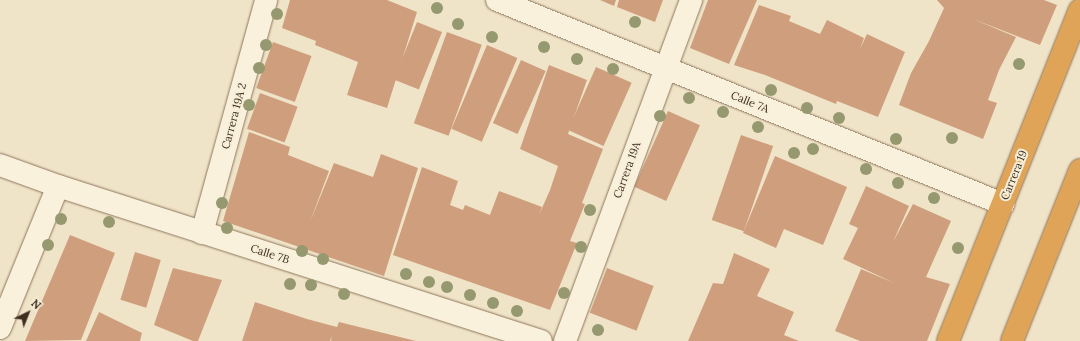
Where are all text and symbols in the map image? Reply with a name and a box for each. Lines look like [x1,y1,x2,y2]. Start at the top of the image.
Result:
street label: Carrera 19A 2 [219,81,249,151]
street label: Calle 7A [729,88,771,116]
street label: Carrera 19A [611,140,643,200]
street label: Carrera 19 [998,148,1030,202]
street label: Calle 7B [249,242,291,266]
north arrow [8,293,48,333]
text: N [28,296,44,312]

